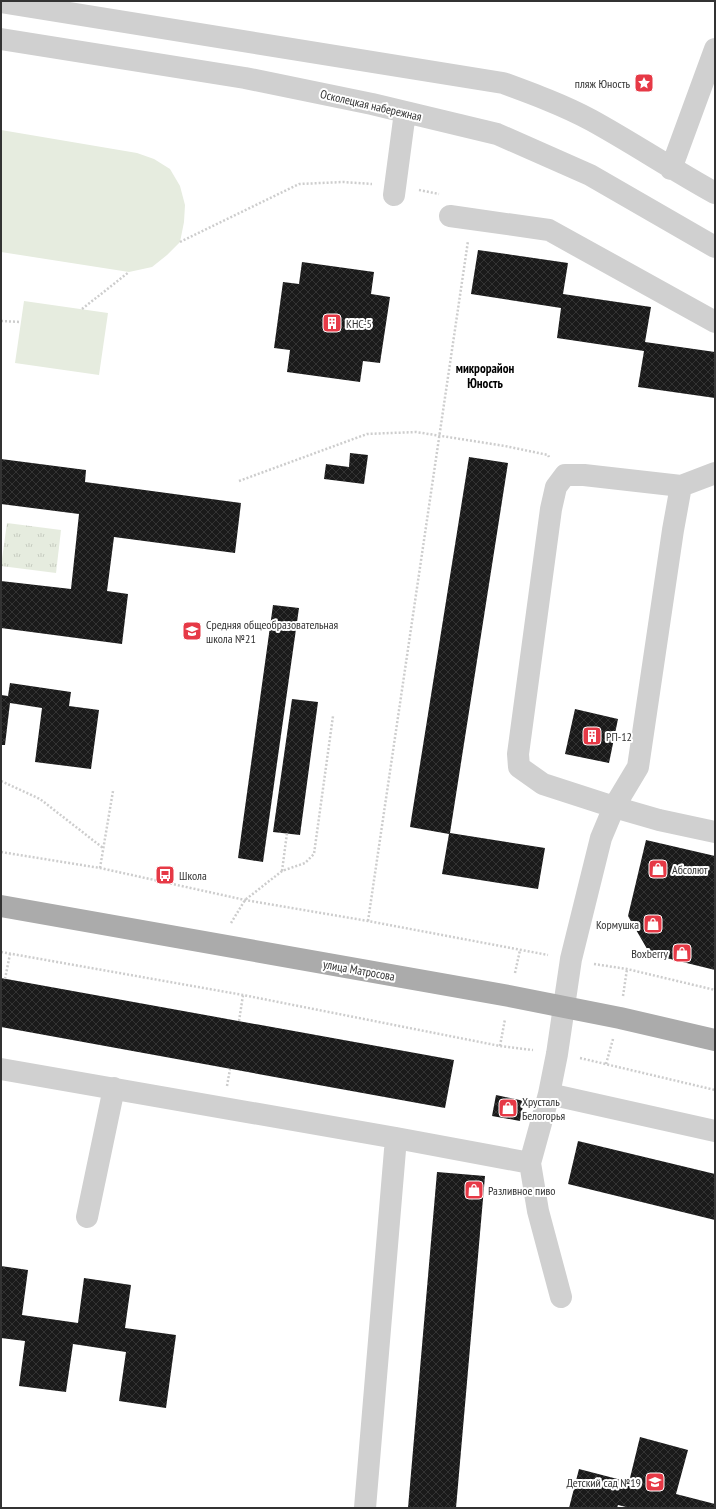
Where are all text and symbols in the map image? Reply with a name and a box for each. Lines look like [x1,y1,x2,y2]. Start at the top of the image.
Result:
place icon: пляж Юность [633,72,655,94]
place label: пляж Юность [575,76,630,91]
street label: Осколецкая набережная [319,86,424,124]
building icon: КНС-5 [321,312,343,334]
place label: КНС-5 [346,316,372,331]
district label: микрорайон Юность [456,360,515,392]
place label: Средняя общеобразовательная школа №21 [206,617,339,646]
school or university icon: Средняя общеобразовательная школа №21 [181,620,203,642]
building icon: РП-12 [581,725,603,747]
place label: РП-12 [606,729,632,744]
shop icon: Абсолют [647,858,669,880]
place label: Абсолют [672,862,708,877]
bus stop icon: Школа [154,864,176,886]
place label: Школа [179,868,207,883]
shop icon: Кормушка [642,913,664,935]
place label: Кормушка [596,917,639,932]
shop icon: Boxberry [671,942,693,964]
place label: Boxberry [631,946,668,961]
street label: улица Матросова [322,956,396,984]
place label: Хрусталь Белогорья [522,1094,566,1123]
shop icon: Хрусталь Белогорья [497,1097,519,1119]
shop icon: Разливное пиво [463,1179,485,1201]
place label: Разливное пиво [488,1183,555,1198]
school or university icon: Детский сад №19 [644,1471,666,1493]
place label: Детский сад №19 [566,1475,641,1490]

